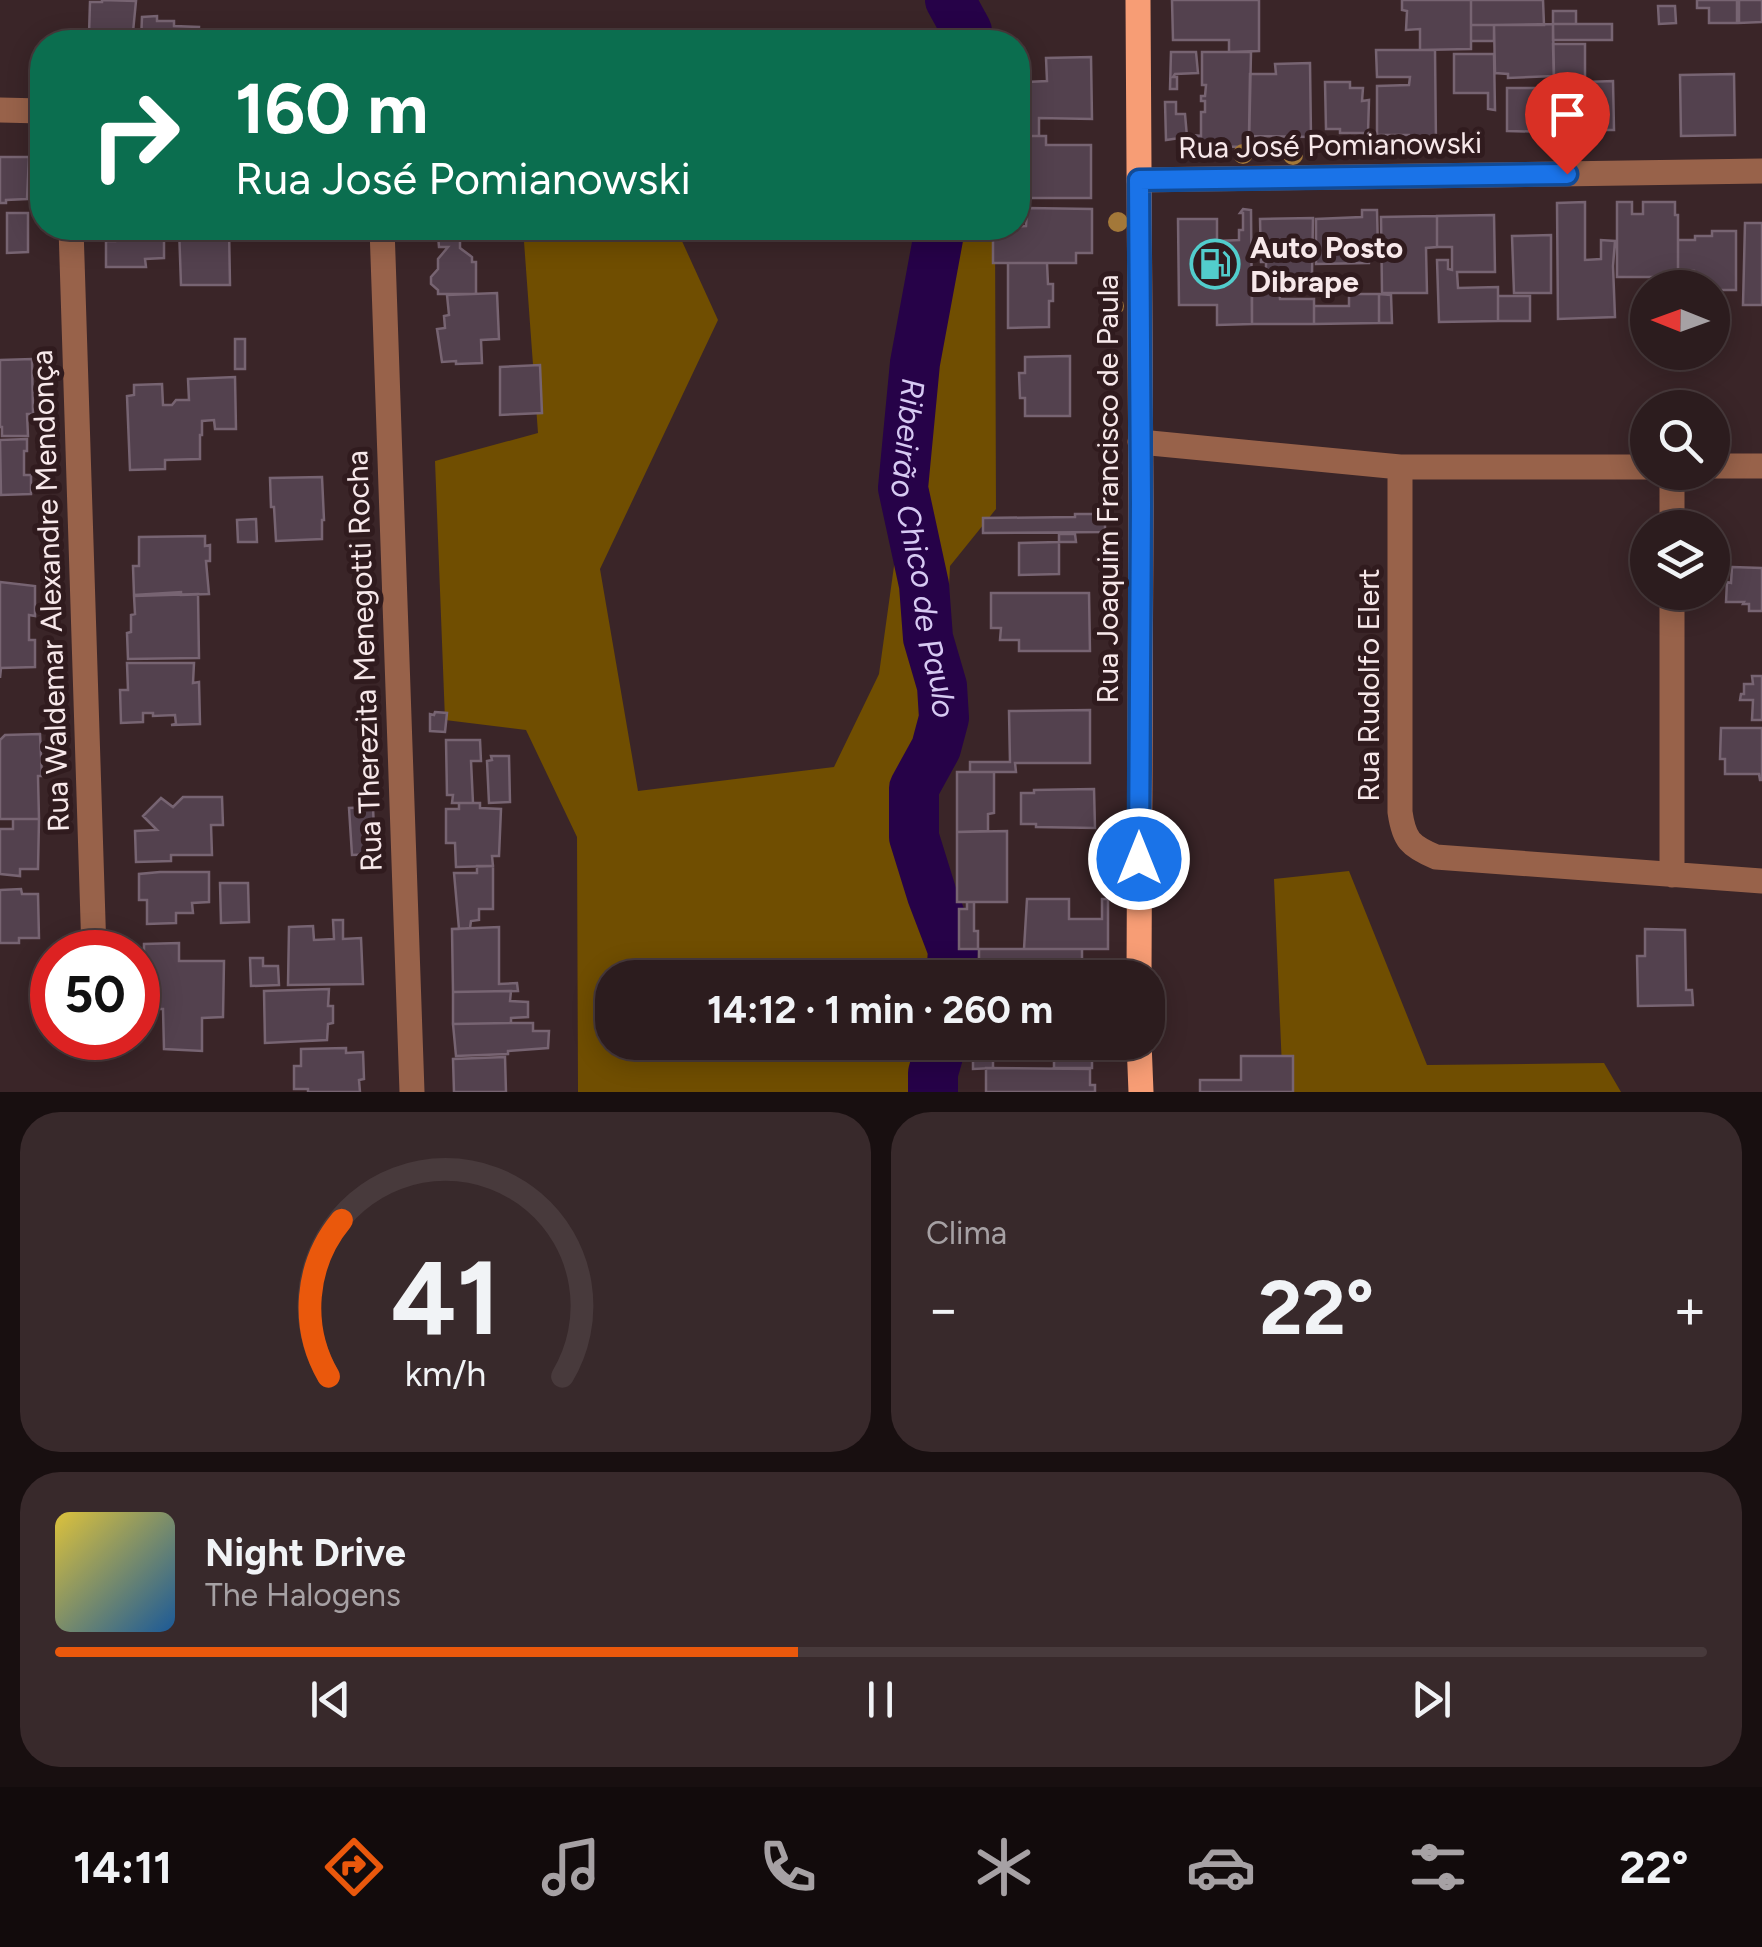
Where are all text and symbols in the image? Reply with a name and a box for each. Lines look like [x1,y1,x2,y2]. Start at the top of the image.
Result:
text: 160 m [235,66,428,151]
icon: right [70,70,200,200]
pin [1525,72,1610,175]
icon: arrive [1540,87,1595,142]
street label: Rua José Pomianowski [1178,124,1482,166]
text: Rua José Pomianowski [235,151,691,205]
place label: Auto Posto Dibrape [1250,229,1403,300]
fuel station icon: Auto Posto Dibrape [1189,238,1241,290]
north arrow [1630,270,1730,370]
map controls [1630,270,1730,610]
street label: Rua Joaquim Francisco de Paula [1089,274,1126,704]
street label: Rua Waldemar Alexandre Mendonça [23,349,77,833]
water label: Ribeirão Chico de Paulo [882,376,963,719]
button: search [1630,390,1730,490]
street label: Rua Therezita Menegotti Rocha [338,450,390,872]
button: layers [1630,510,1730,610]
street label: Rua Rudolfo Elert [1350,568,1387,802]
position arrow [1087,807,1191,911]
speed limit sign: 50 [30,930,160,1060]
text: 14:12 · 1 min · 260 m [707,987,1053,1033]
text: Clima [926,1214,1007,1252]
text: 41 [391,1235,500,1360]
text: 22° [1259,1263,1374,1353]
text: − [926,1276,960,1342]
text: + [1673,1276,1707,1342]
text: km/h [405,1352,486,1395]
text: Night Drive [205,1530,406,1576]
text: The Halogens [205,1576,401,1614]
icon: previous [303,1672,358,1727]
icon: pause [853,1672,908,1727]
icon: next [1404,1672,1459,1727]
icon: directions [319,1832,389,1902]
icon: music [536,1832,606,1902]
icon: phone [753,1832,823,1902]
icon: climate [969,1832,1039,1902]
icon: car [1186,1832,1256,1902]
icon: filters [1403,1832,1473,1902]
text: 14:11 [73,1840,172,1894]
text: 22° [1619,1840,1689,1894]

